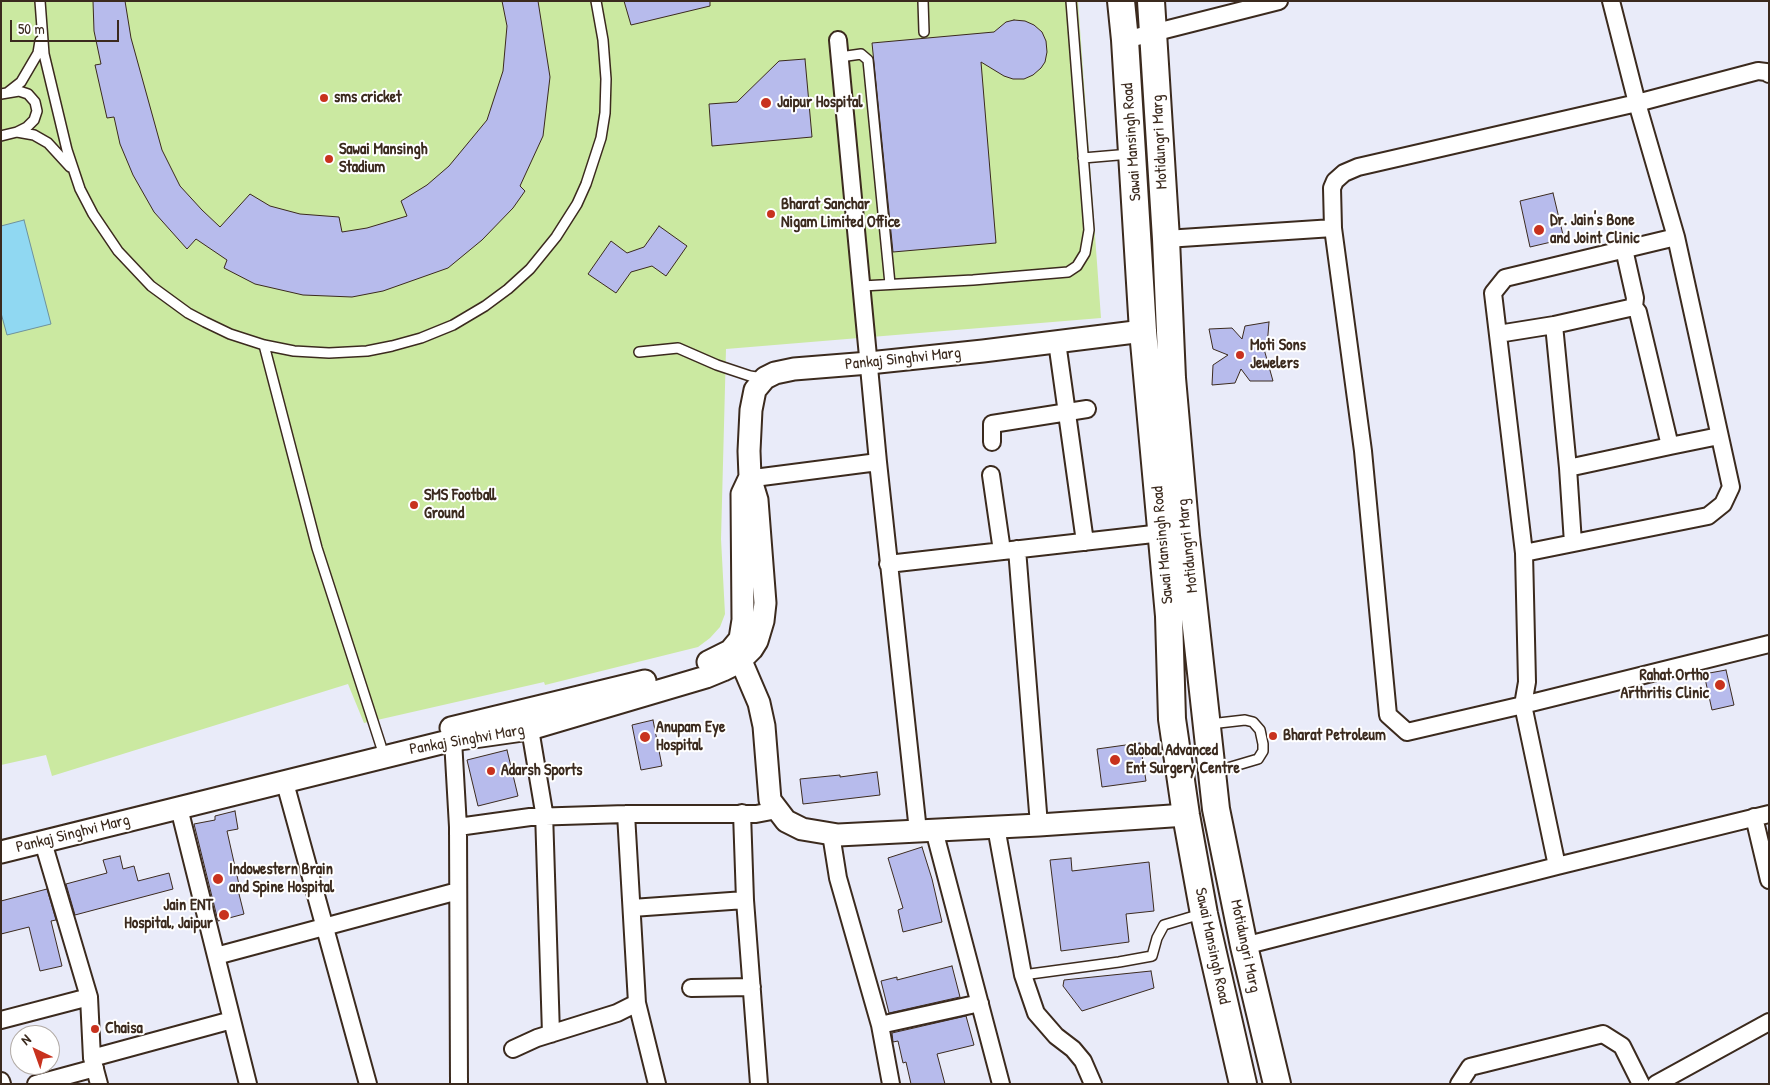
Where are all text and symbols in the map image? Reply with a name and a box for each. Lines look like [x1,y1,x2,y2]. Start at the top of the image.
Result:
scale bar [12,10,121,42]
text: 50 m [18,18,45,39]
street label: Sawai Mansingh Road [1118,82,1146,202]
place label: sms cricket [334,88,402,108]
marker: sms cricket [318,92,330,104]
place label: Jaipur Hospital [777,93,862,113]
street label: Motidungri Marg [1148,94,1172,190]
marker: Jaipur Hospital [759,96,773,110]
place label: Sawai Mansingh Stadium [339,140,427,178]
marker: Sawai Mansingh Stadium [323,153,335,165]
place label: Bharat Sanchar Nigam Limited Office [781,195,900,233]
marker: Bharat Sanchar Nigam Limited Office [765,208,777,220]
place label: Dr. Jain's Bone and Joint Clinic [1550,211,1639,249]
marker: Dr. Jain's Bone and Joint Clinic [1532,223,1546,237]
place label: Moti Sons Jewelers [1250,336,1306,374]
street label: Pankaj Singhvi Marg [844,343,962,375]
marker: Moti Sons Jewelers [1234,349,1246,361]
street label: Sawai Mansingh Road [1148,485,1178,605]
place label: SMS Football Ground [424,486,496,524]
street label: Motidungri Marg [1174,498,1202,594]
marker: SMS Football Ground [408,499,420,511]
place label: Rahat Ortho Arthritis Clinic [1621,666,1709,704]
marker: Rahat Ortho Arthritis Clinic [1713,678,1727,692]
place label: Anupam Eye Hospital [656,718,725,756]
street label: Pankaj Singhvi Marg [408,720,526,760]
place label: Bharat Petroleum [1283,726,1386,746]
marker: Anupam Eye Hospital [638,730,652,744]
marker: Bharat Petroleum [1267,730,1279,742]
place label: Global Advanced Ent Surgery Centre [1126,741,1240,779]
marker: Global Advanced Ent Surgery Centre [1108,753,1122,767]
place label: Adarsh Sports [501,761,583,781]
marker: Adarsh Sports [485,765,497,777]
street label: Pankaj Singhvi Marg [14,811,132,857]
place label: Indowestern Brain and Spine Hospital [229,860,334,898]
marker: Indowestern Brain and Spine Hospital [211,872,225,886]
street label: Sawai Mansingh Road [1190,886,1234,1006]
place label: Jain ENT Hospital, Jaipur [124,896,213,934]
street label: Motidungri Marg [1226,898,1264,994]
marker: Jain ENT Hospital, Jaipur [217,908,231,922]
place label: Chaisa [105,1019,143,1039]
marker: Chaisa [89,1023,101,1035]
north arrow [10,1025,60,1075]
text: N [16,1030,34,1049]

